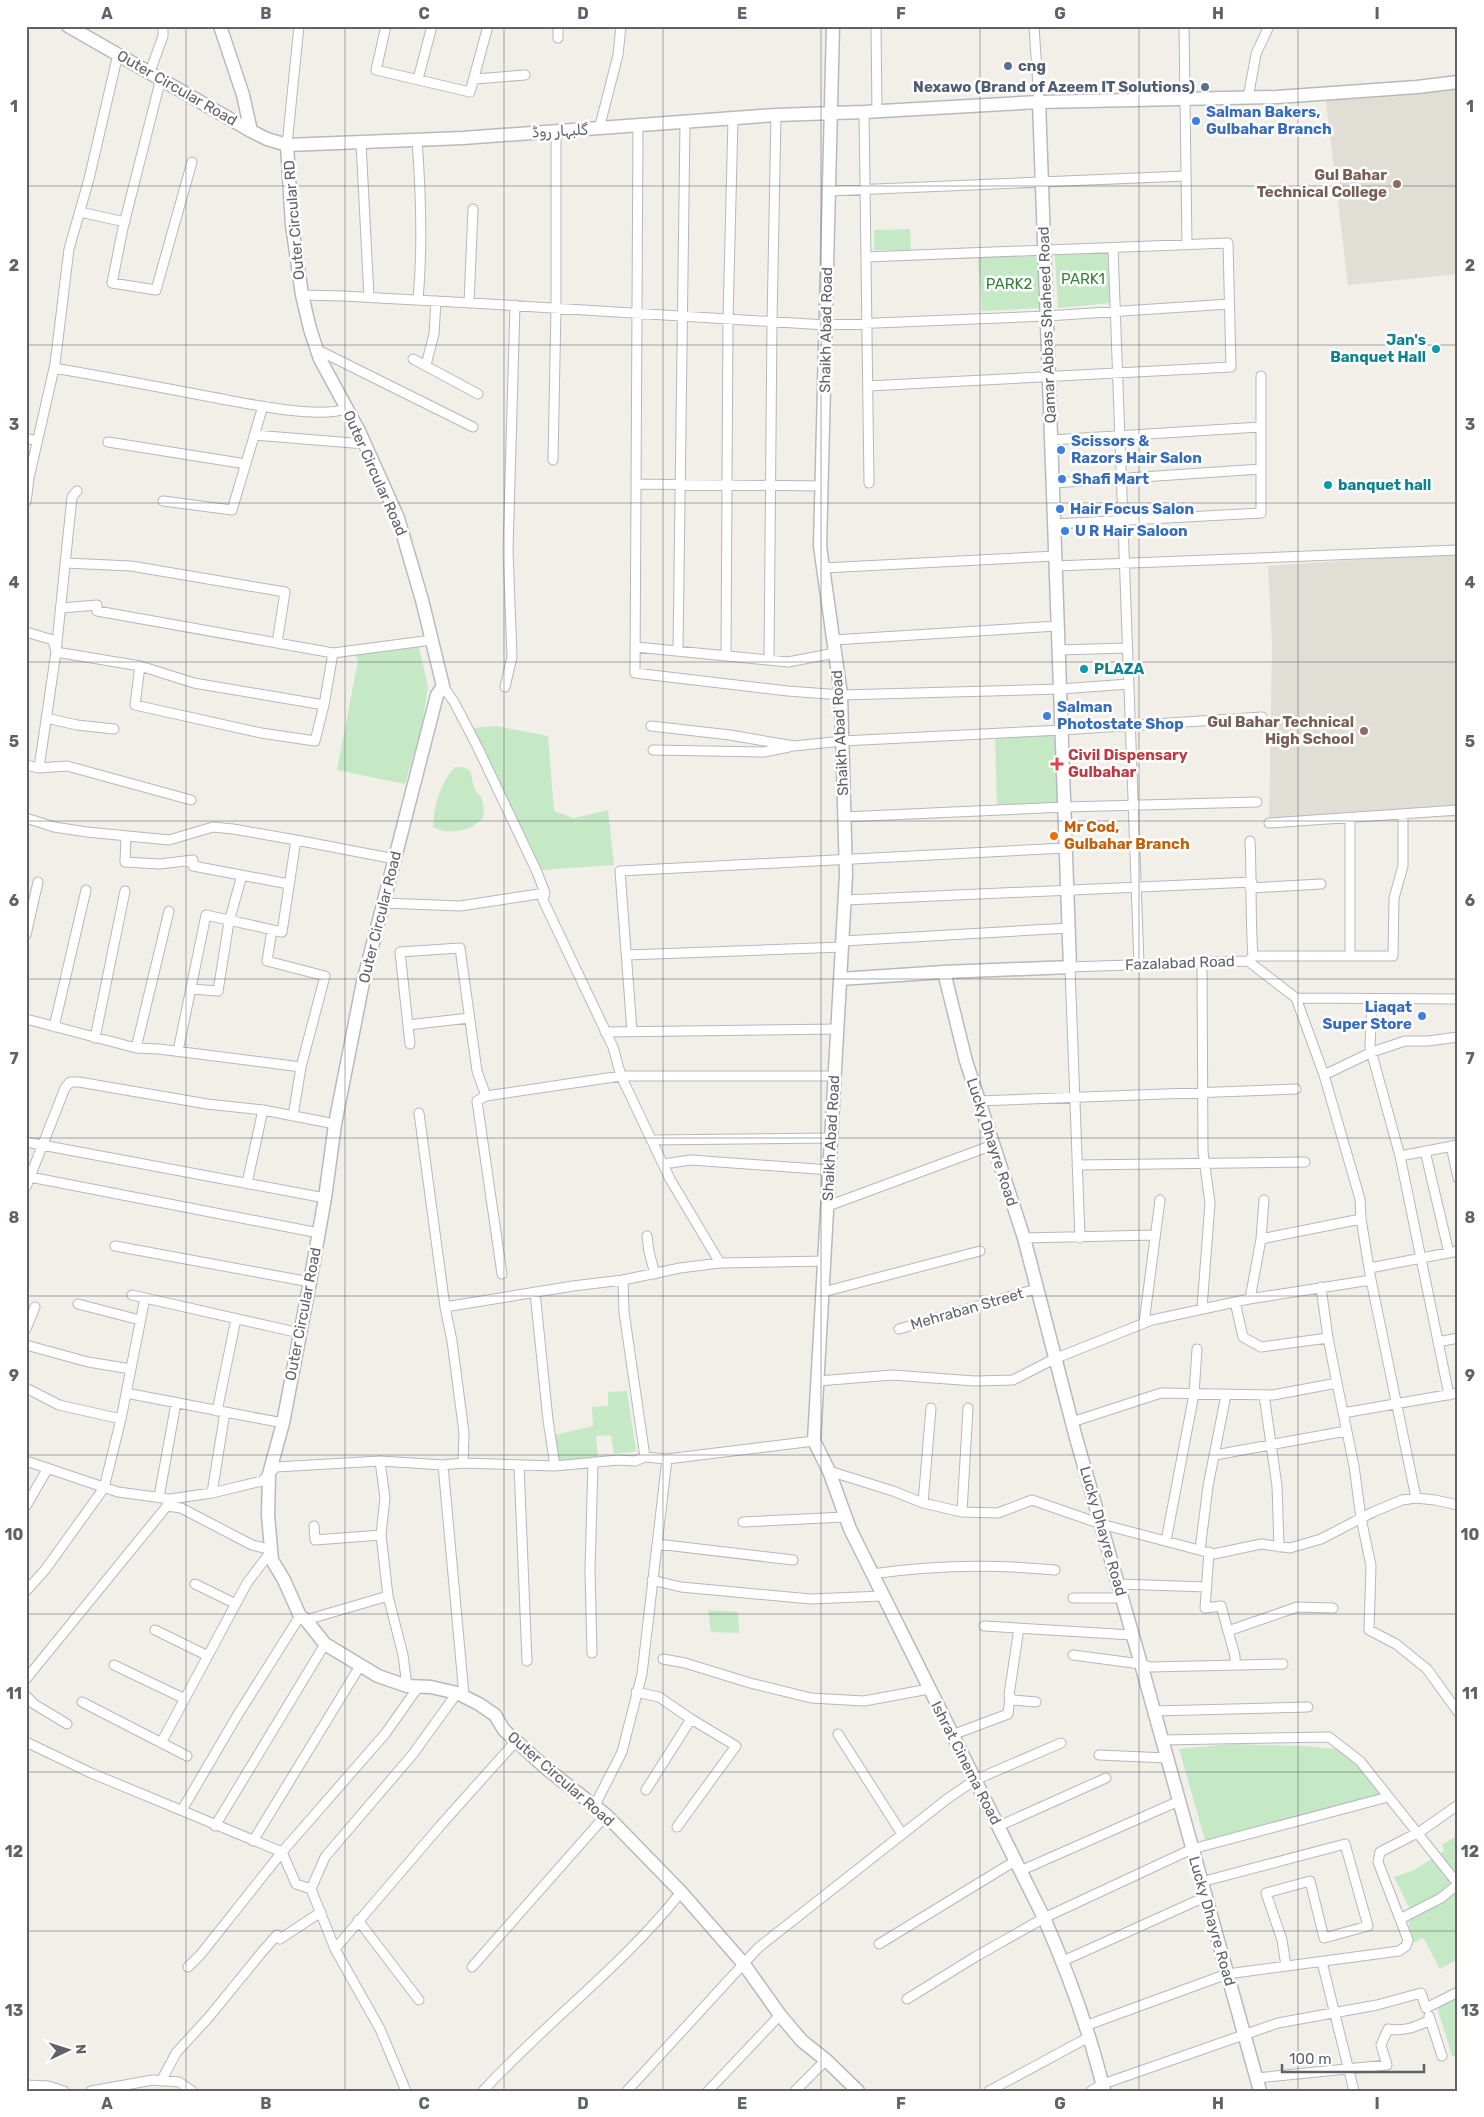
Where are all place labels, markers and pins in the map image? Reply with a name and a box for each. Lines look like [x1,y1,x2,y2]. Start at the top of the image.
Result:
place label: cng [1018,57,1046,75]
marker: cng [1002,60,1014,72]
place label: Nexawo (Brand of Azeem IT Solutions) [913,78,1195,96]
marker: Nexawo (Brand of Azeem IT Solutions) [1199,81,1211,93]
place label: Salman Bakers, Gulbahar Branch [1206,103,1332,138]
marker: Salman Bakers, Gulbahar Branch [1190,115,1202,127]
place label: Gul Bahar Technical College [1257,166,1387,201]
marker: Gul Bahar Technical College [1391,178,1403,190]
place label: Jan's Banquet Hall [1330,331,1426,366]
marker: Jan's Banquet Hall [1430,343,1442,355]
place label: Scissors & Razors Hair Salon [1071,432,1202,467]
marker: Scissors & Razors Hair Salon [1055,444,1067,456]
place label: Shafi Mart [1072,470,1149,488]
marker: Shafi Mart [1056,473,1068,485]
place label: banquet hall [1338,476,1431,494]
marker: banquet hall [1322,479,1334,491]
place label: Hair Focus Salon [1070,500,1194,518]
marker: Hair Focus Salon [1054,503,1066,515]
place label: U R Hair Saloon [1075,522,1188,540]
marker: U R Hair Saloon [1059,525,1071,537]
place label: PLAZA [1094,660,1145,678]
marker: PLAZA [1078,663,1090,675]
place label: Salman Photostate Shop [1057,698,1184,733]
marker: Salman Photostate Shop [1041,710,1053,722]
place label: Gul Bahar Technical High School [1207,713,1354,748]
marker: Gul Bahar Technical High School [1358,725,1370,737]
place label: Civil Dispensary Gulbahar [1068,746,1188,781]
marker: Civil Dispensary Gulbahar [1050,757,1064,771]
place label: Mr Cod, Gulbahar Branch [1064,818,1190,853]
marker: Mr Cod, Gulbahar Branch [1048,830,1060,842]
place label: Liaqat Super Store [1323,998,1412,1033]
marker: Liaqat Super Store [1416,1010,1428,1022]

